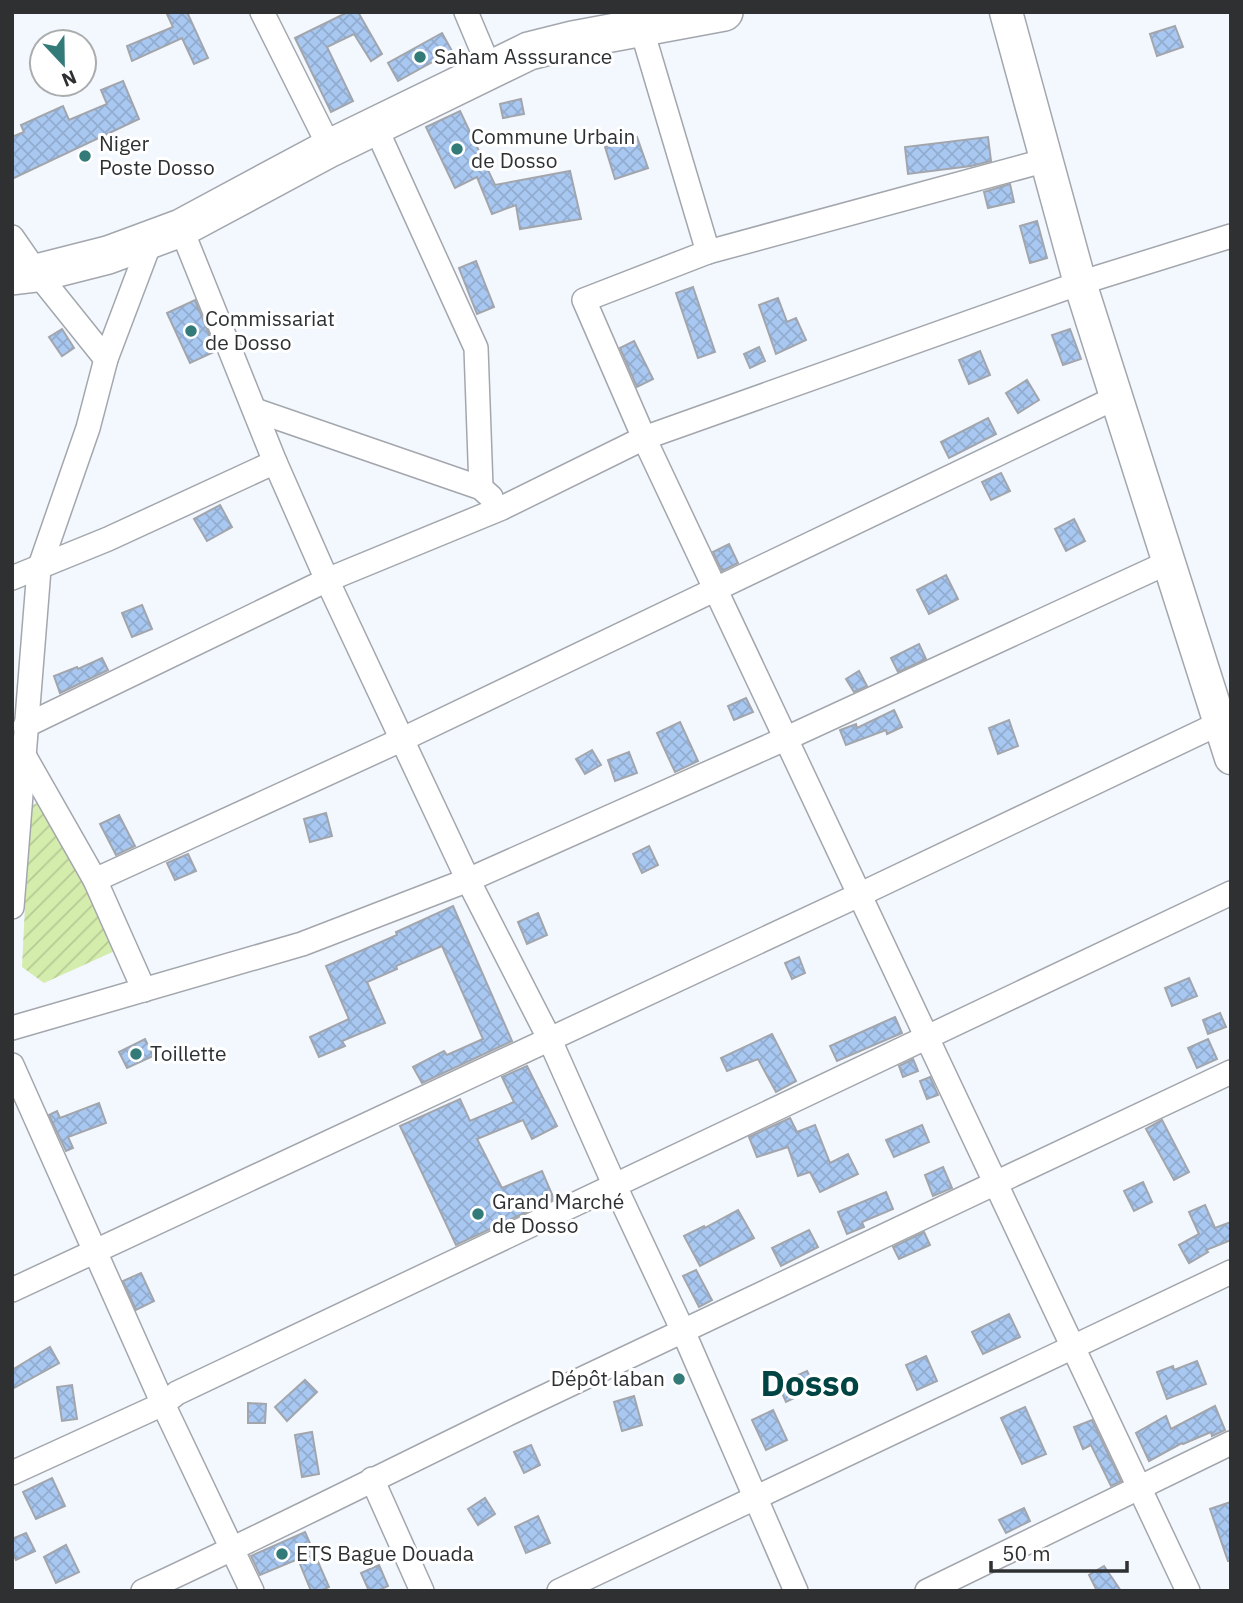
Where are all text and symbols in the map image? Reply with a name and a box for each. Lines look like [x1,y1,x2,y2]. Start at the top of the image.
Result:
north arrow [28,28,98,98]
place label: Saham Asssurance [434,42,612,70]
marker: Saham Asssurance [412,49,428,65]
text: N [58,65,80,92]
place label: Commune Urbain de Dosso [471,122,635,174]
place label: Niger Poste Dosso [99,129,215,181]
marker: Commune Urbain de Dosso [449,141,465,157]
marker: Niger Poste Dosso [77,148,93,164]
place label: Commissariat de Dosso [205,304,335,356]
marker: Commissariat de Dosso [183,323,199,339]
place label: Toillette [150,1039,227,1067]
marker: Toillette [128,1046,144,1062]
place label: Grand Marché de Dosso [492,1187,624,1239]
marker: Grand Marché de Dosso [470,1206,486,1222]
district label: Dosso [761,1360,859,1406]
place label: Dépôt laban [551,1364,665,1392]
marker: Dépôt laban [671,1371,687,1387]
scale bar [991,1530,1128,1574]
place label: ETS Bague Douada [296,1539,474,1567]
text: 50 m [1002,1539,1051,1567]
marker: ETS Bague Douada [274,1546,290,1562]

